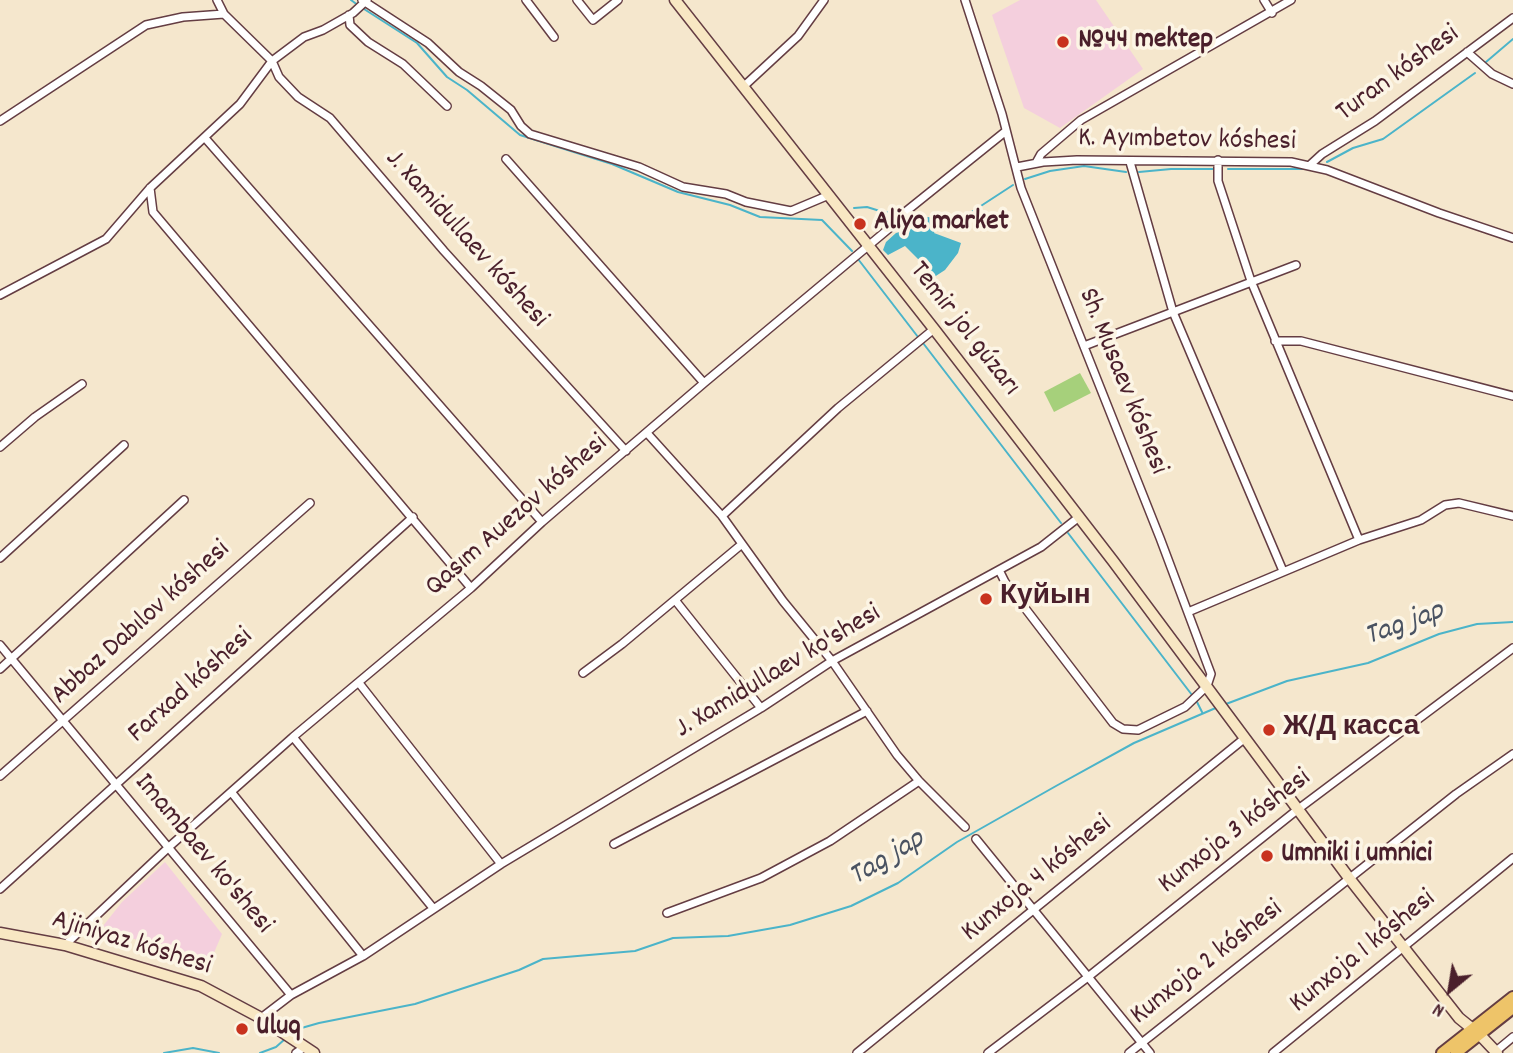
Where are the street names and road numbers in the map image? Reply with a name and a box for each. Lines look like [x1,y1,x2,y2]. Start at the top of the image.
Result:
street label: Turan kóshesi [1331,19,1467,131]
street label: K. Ayımbetov kóshesi [1078,123,1296,161]
street label: J. Xamidullaev kóshesi [376,144,554,336]
street label: Temir jol gúzarı [900,256,1026,404]
street label: Sh. Musaev kóshesi [1068,284,1174,480]
street label: Qasım Auezov kóshesi [420,429,616,605]
street label: Abbaz Dabılov kóshesi [45,535,239,713]
street label: J. Xamidullaev ko'shesi [670,598,888,748]
street label: Farxad kóshesi [122,622,262,752]
street label: Kunxoja 3 kóshesi [1153,763,1319,903]
street label: Imambaev ko'shesi [125,768,279,942]
street label: Kunxoja 4 kóshesi [956,809,1120,951]
street label: Kunxoja 1 kóshesi [1284,884,1444,1022]
street label: Kunxoja 2 kóshesi [1125,894,1291,1034]
street label: Ajiniyaz kóshesi [47,905,215,985]

